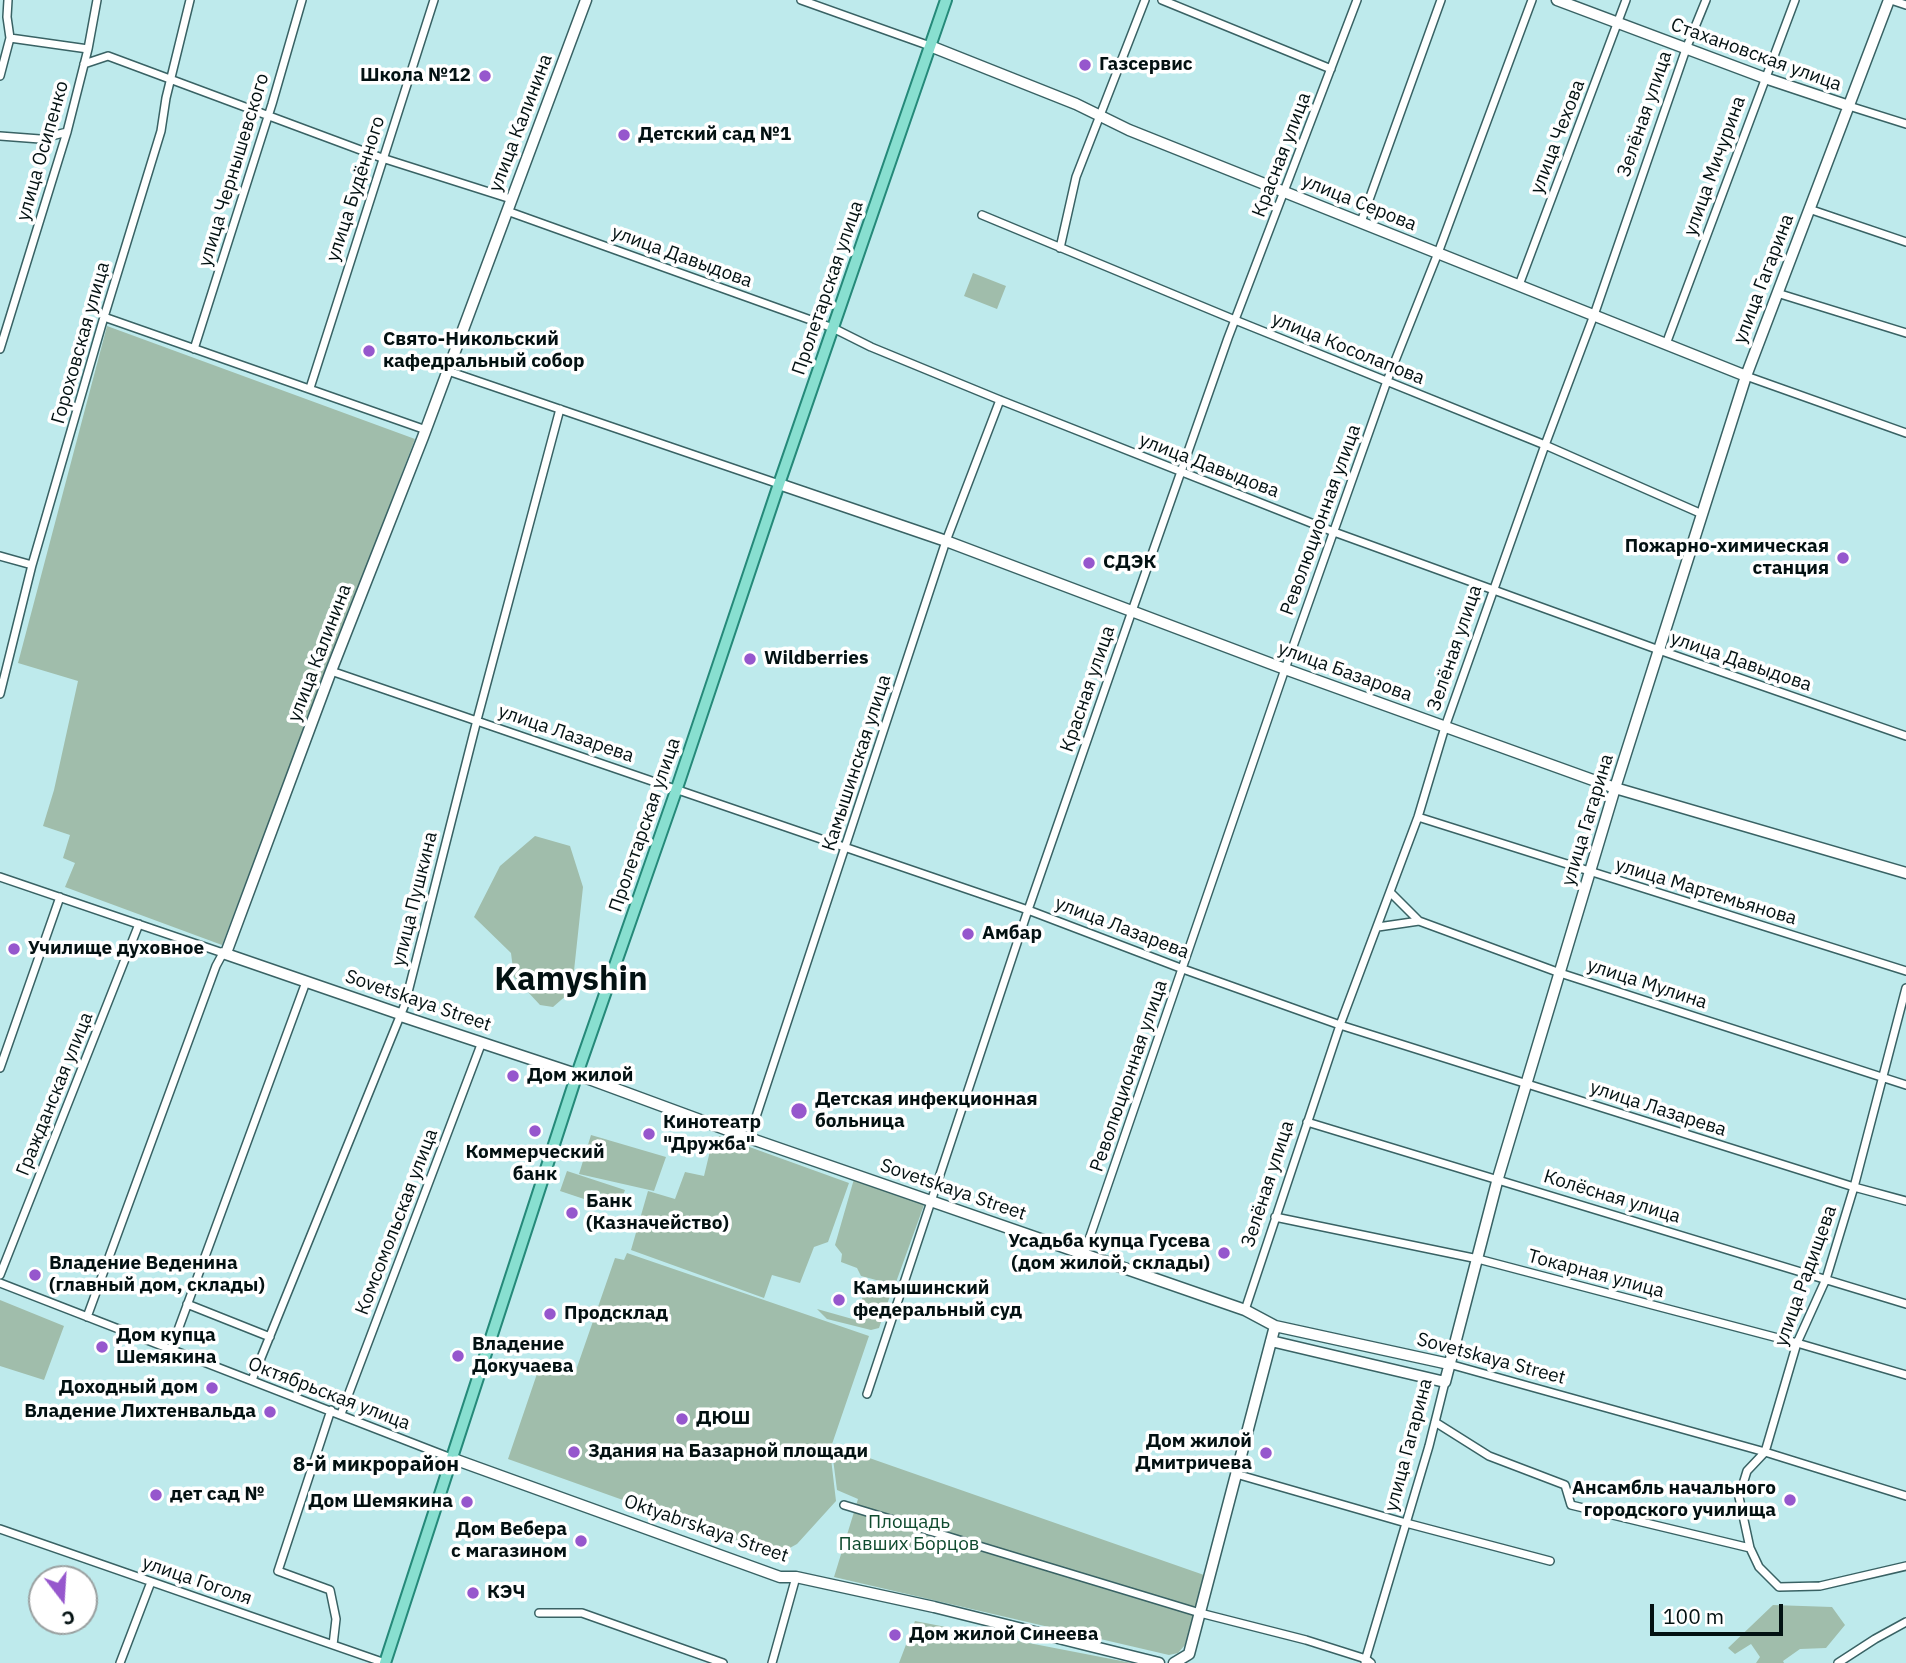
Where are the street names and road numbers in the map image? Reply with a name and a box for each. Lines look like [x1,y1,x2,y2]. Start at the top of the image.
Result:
street label: Стахановская улица [1667,13,1845,97]
street label: Зелёная улица [1613,48,1677,180]
street label: улица Калинина [484,51,558,195]
street label: улица Чернышевского [194,71,274,269]
street label: улица Чехова [1526,77,1590,197]
street label: улица Осипенко [12,78,74,224]
street label: Красная улица [1248,89,1316,221]
street label: улица Мичурина [1679,93,1751,239]
street label: улица Будённого [322,113,390,265]
street label: улица Серова [1298,170,1420,236]
street label: Пролетарская улица [787,198,869,378]
street label: улица Гагарина [1729,211,1799,347]
street label: улица Давыдова [609,221,755,293]
street label: Гороховская улица [47,259,115,427]
street label: улица Косолапова [1268,308,1428,390]
street label: Революционная улица [1276,422,1366,618]
street label: улица Давыдова [1136,429,1282,503]
street label: улица Калинина [283,581,357,725]
street label: Зелёная улица [1423,582,1487,714]
street label: Красная улица [1056,623,1120,755]
street label: улица Давыдова [1667,627,1815,697]
street label: улица Базарова [1275,637,1415,707]
street label: Камышинская улица [818,672,896,854]
street label: улица Лазарева [495,700,637,768]
street label: Пролетарская улица [604,735,686,915]
street label: улица Гагарина [1557,751,1619,889]
street label: улица Пушкина [387,829,443,969]
street label: улица Мартемьянова [1613,854,1799,930]
street label: улица Лазарева [1052,892,1192,964]
street label: улица Мулина [1584,954,1710,1014]
street label: Sovetskaya Street [342,965,494,1037]
street label: Революционная улица [1085,977,1173,1175]
street label: Гражданская улица [12,1009,98,1179]
street label: улица Лазарева [1587,1076,1729,1142]
street label: Зелёная улица [1237,1118,1299,1250]
street label: Комсомольская улица [351,1126,443,1318]
street label: Sovetskaya Street [877,1154,1029,1226]
street label: Колёсная улица [1541,1165,1683,1229]
street label: улица Радищева [1770,1202,1842,1350]
street label: Токарная улица [1525,1245,1667,1303]
street label: Sovetskaya Street [1414,1328,1568,1390]
street label: Октябрьская улица [245,1353,413,1435]
street label: улица Гагарина [1380,1376,1438,1514]
street label: Oktyabrskaya Street [621,1490,791,1568]
street label: улица Гоголя [139,1552,255,1610]

